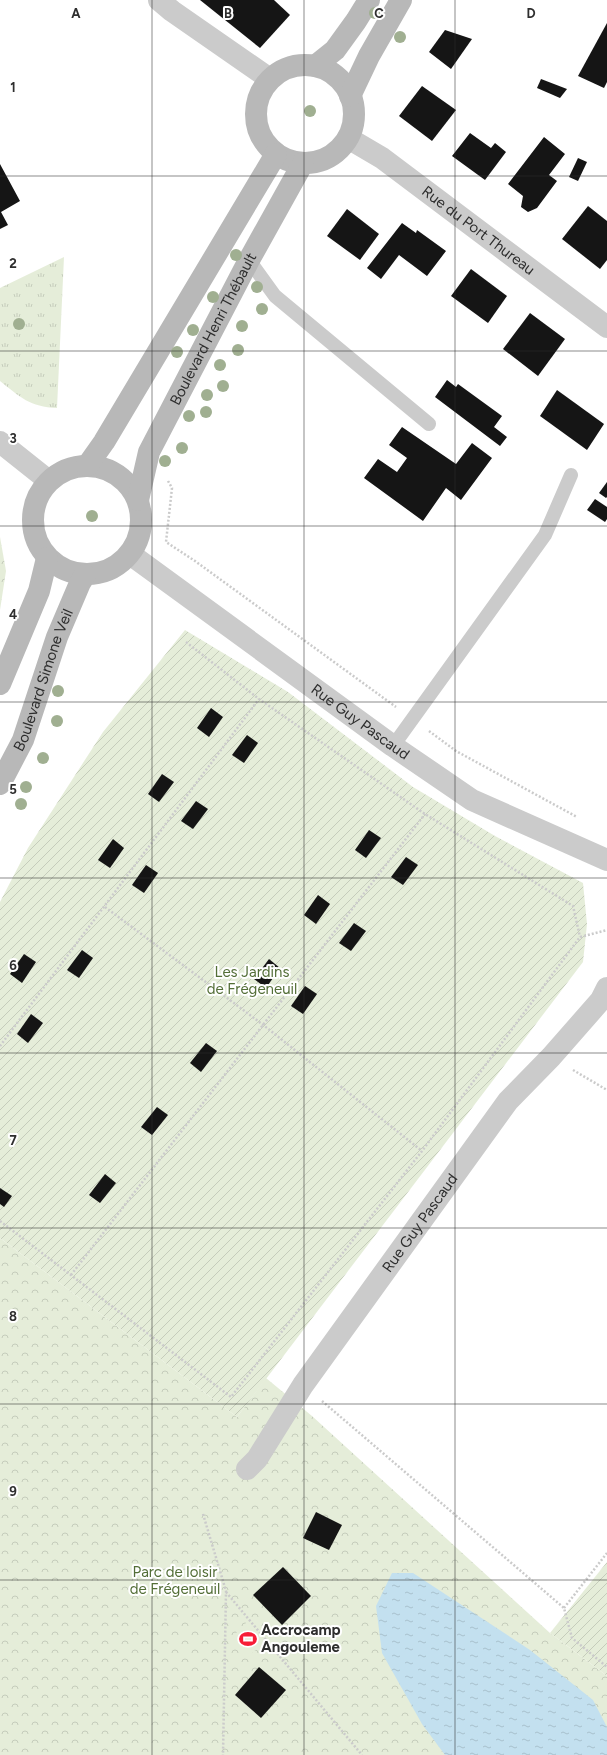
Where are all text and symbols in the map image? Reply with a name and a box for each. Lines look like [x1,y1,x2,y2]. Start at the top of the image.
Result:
text: A [71,6,81,21]
text: B [224,6,232,21]
text: C [374,6,384,21]
text: D [526,6,536,21]
text: 1 [10,80,16,95]
street label: Rue du Port Thureau [418,182,538,279]
street label: Boulevard Henri Thébault [166,249,260,408]
text: 2 [9,256,17,271]
text: 3 [9,431,17,446]
street label: Boulevard Simone Veil [10,606,77,754]
text: 4 [9,607,17,622]
street label: Rue Guy Pascaud [308,680,413,764]
text: 5 [9,782,17,797]
text: 6 [9,958,17,973]
park label: Les Jardins de Frégeneuil [207,963,297,998]
text: 7 [9,1133,17,1148]
street label: Rue Guy Pascaud [378,1170,462,1276]
text: 8 [9,1309,17,1324]
text: 9 [9,1484,17,1499]
park label: Parc de loisir de Frégeneuil [130,1563,220,1598]
place label: Accrocamp Angouleme [261,1621,341,1656]
sports icon: Accrocamp Angouleme [238,1629,258,1649]

